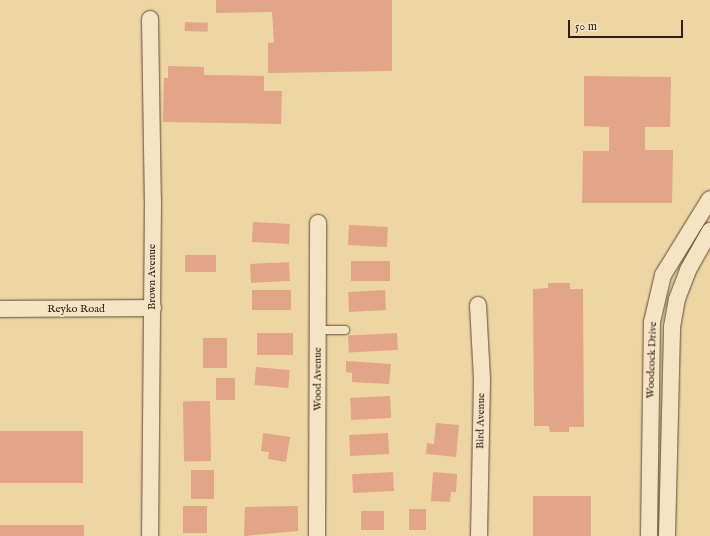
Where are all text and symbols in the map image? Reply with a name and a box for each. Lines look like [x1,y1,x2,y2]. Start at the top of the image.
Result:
scale bar [570,12,685,38]
text: 50 m [575,19,597,34]
street label: Brown Avenue [145,244,159,310]
street label: Reyko Road [47,302,105,316]
street label: Woodcock Drive [644,321,660,399]
street label: Wood Avenue [311,347,325,411]
street label: Bird Avenue [474,393,488,449]

